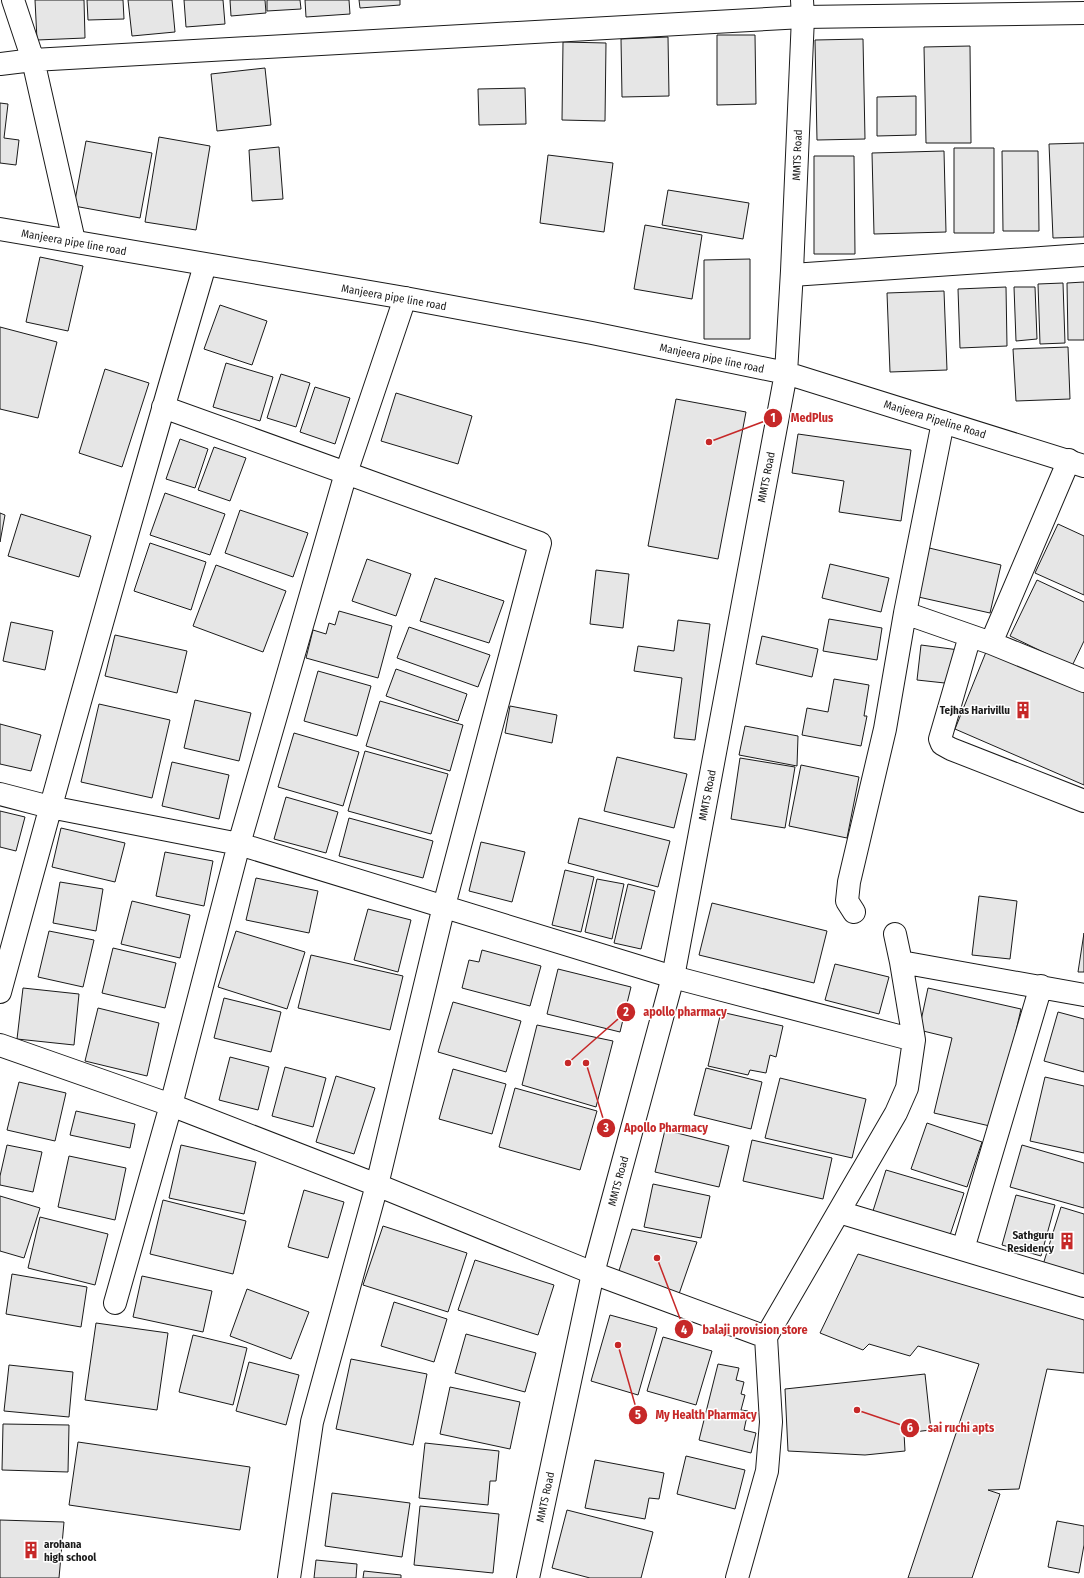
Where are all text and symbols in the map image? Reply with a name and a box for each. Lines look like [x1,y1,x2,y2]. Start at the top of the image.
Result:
street label: MMTS Road [790,129,805,181]
street label: Manjeera pipe line road [20,227,128,258]
street label: Manjeera pipe line road [340,282,448,313]
street label: Manjeera pipe line road [658,341,765,376]
street label: Manjeera Pipeline Road [882,398,988,441]
callout: MedPlus [763,406,841,430]
text: 1 [770,411,776,425]
text: MedPlus [791,411,834,425]
street label: MMTS Road [755,451,778,503]
building icon: Tejhas Harivillu [1013,700,1033,720]
place label: Tejhas Harivillu [940,704,1010,717]
street label: MMTS Road [696,769,719,821]
callout: apollo pharmacy [616,1000,735,1024]
text: 2 [622,1005,629,1019]
text: apollo pharmacy [643,1005,727,1019]
callout: Apollo Pharmacy [596,1116,716,1140]
text: 3 [602,1121,609,1135]
text: Apollo Pharmacy [623,1121,708,1135]
street label: MMTS Road [606,1155,631,1208]
place label: Sathguru Residency [1007,1229,1055,1255]
building icon: Sathguru Residency [1057,1231,1077,1251]
callout: balaji provision store [674,1317,816,1341]
text: 4 [681,1323,687,1337]
text: balaji provision store [702,1323,808,1337]
callout: My Health Pharmacy [628,1403,765,1427]
text: 5 [635,1408,641,1422]
text: My Health Pharmacy [655,1408,757,1422]
callout: sai ruchi apts [900,1416,1002,1440]
text: 6 [907,1421,913,1435]
text: sai ruchi apts [928,1421,995,1435]
street label: MMTS Road [534,1471,557,1524]
place label: arohana high school [44,1538,97,1564]
building icon: arohana high school [21,1540,41,1560]

